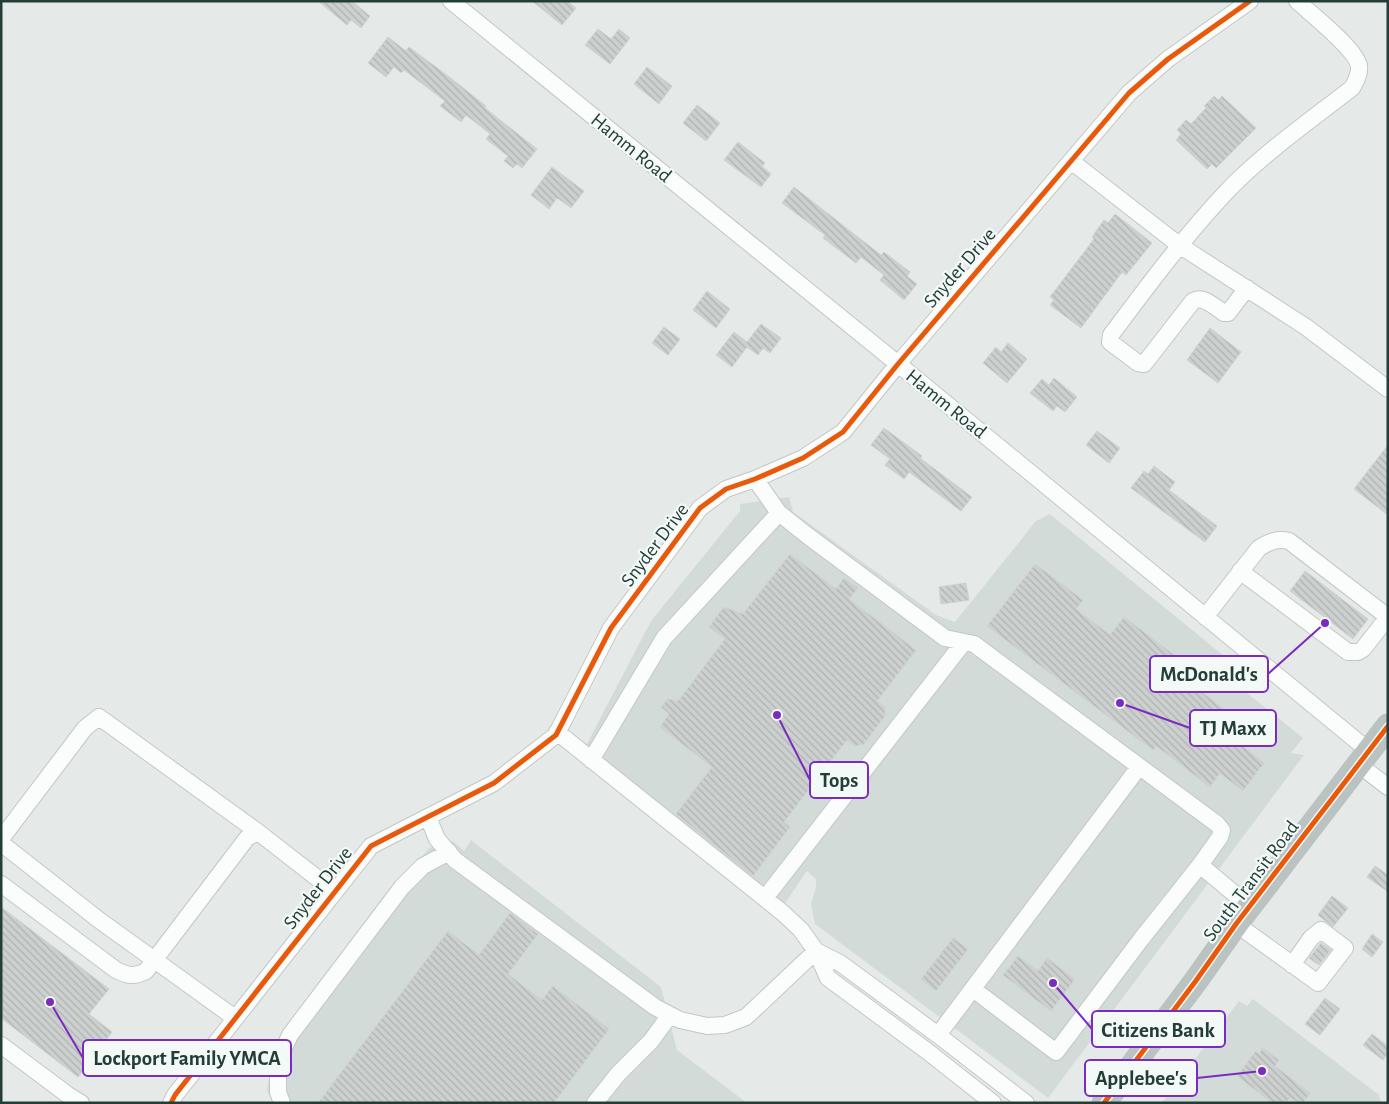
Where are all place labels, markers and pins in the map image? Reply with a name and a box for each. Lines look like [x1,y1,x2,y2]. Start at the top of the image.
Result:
callout: McDonald's [1150,656,1268,692]
callout: TJ Maxx [1190,710,1276,746]
callout: Tops [810,762,868,798]
callout: Citizens Bank [1092,1011,1225,1047]
callout: Lockport Family YMCA [83,1040,291,1076]
callout: Applebee's [1085,1060,1197,1096]

